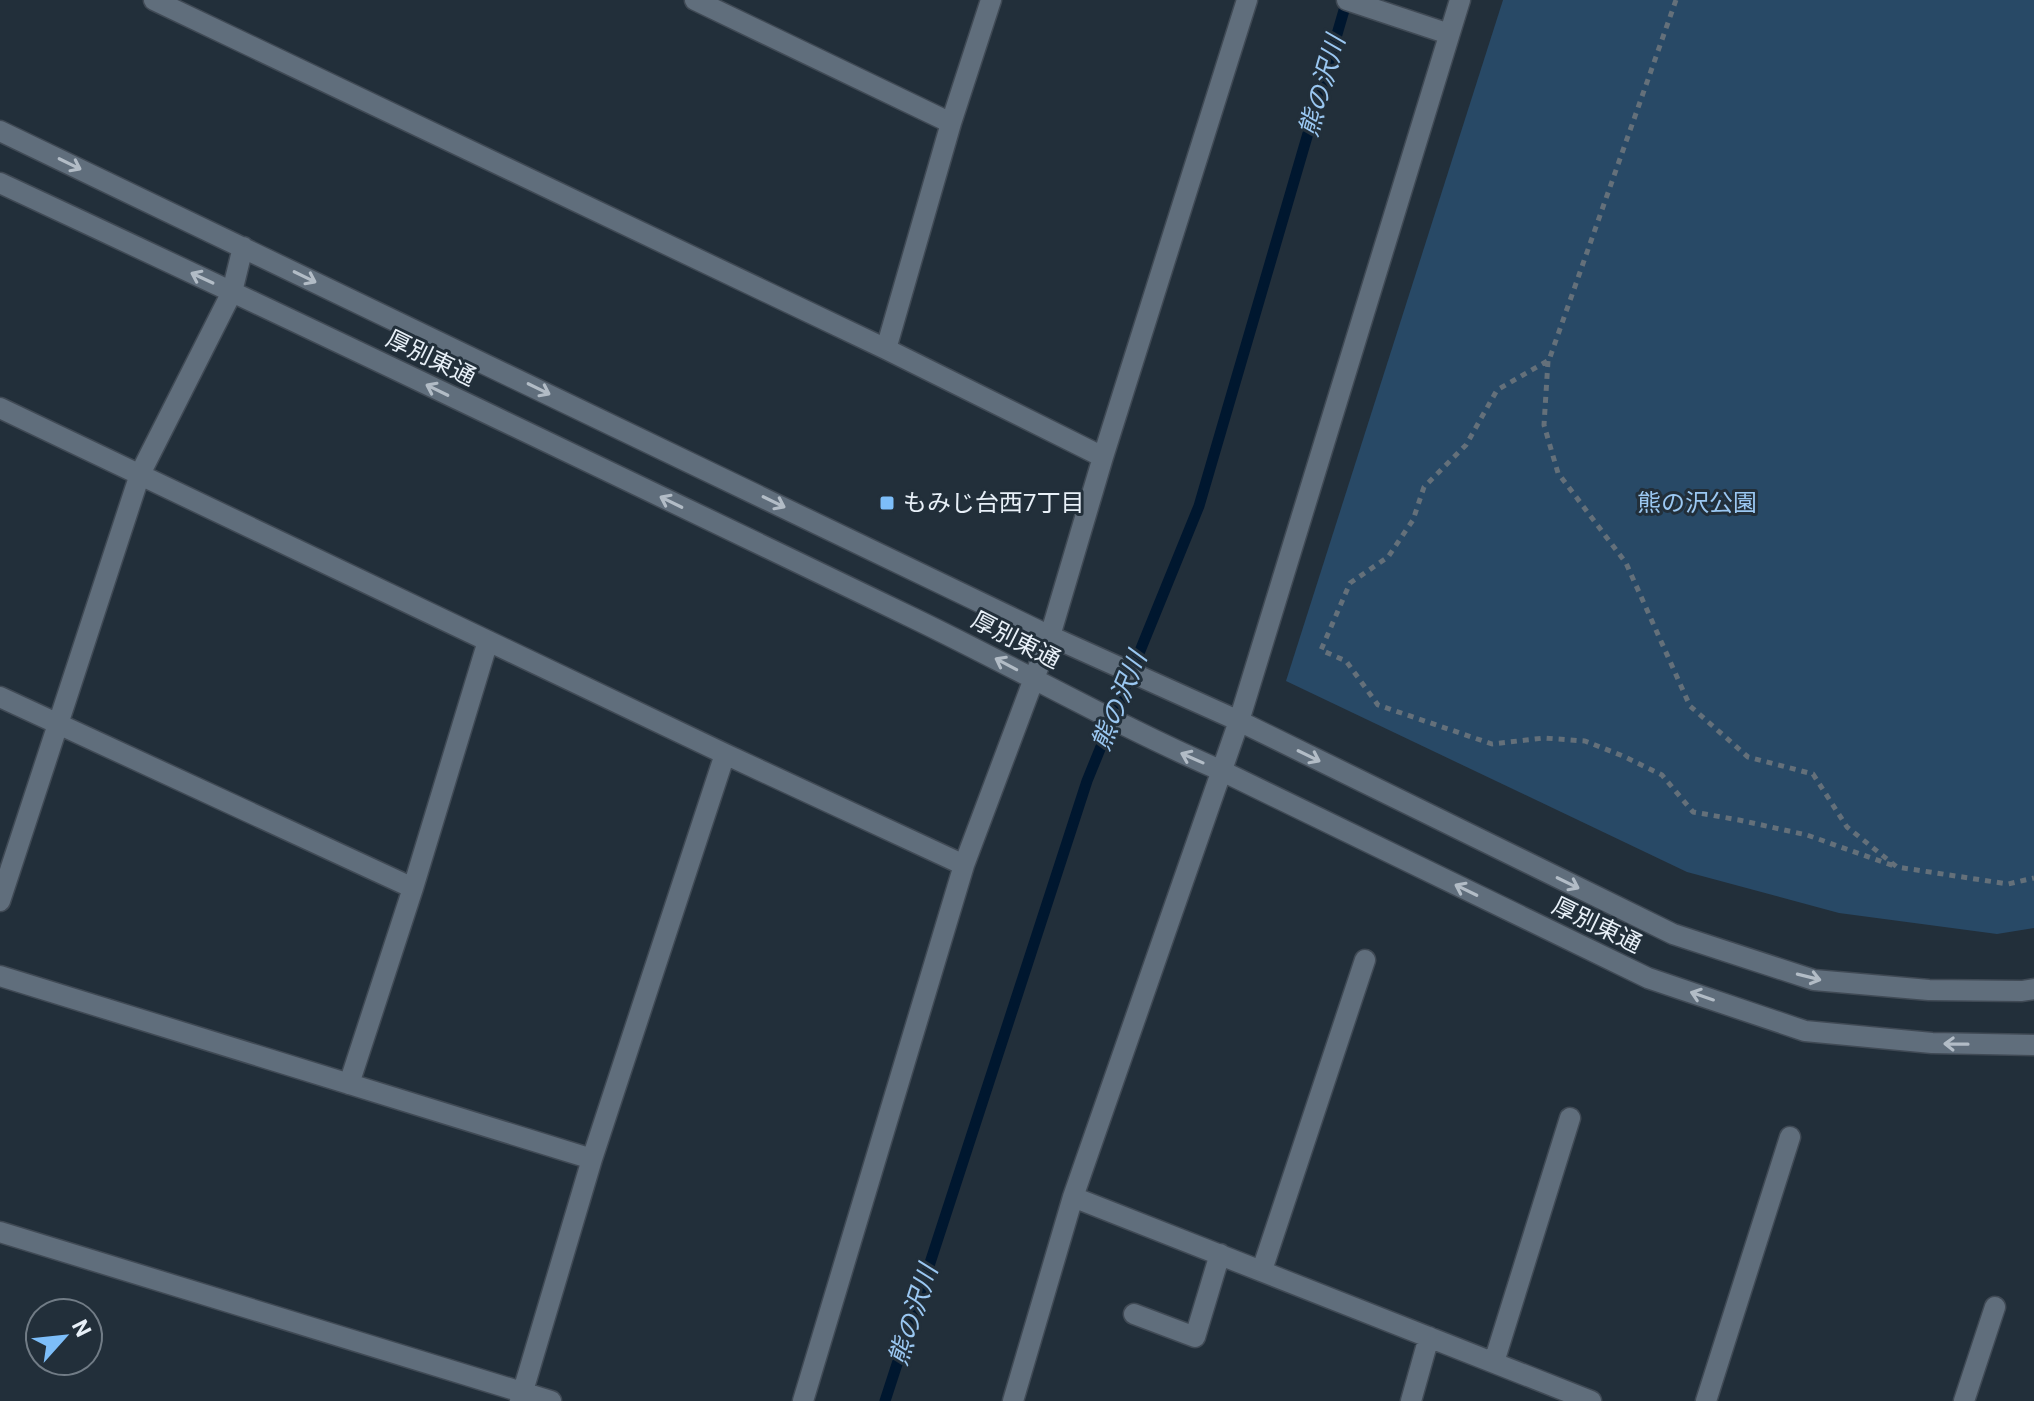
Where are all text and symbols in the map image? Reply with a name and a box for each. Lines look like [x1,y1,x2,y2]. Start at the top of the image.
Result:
water label: 熊の沢川 [1293,29,1352,140]
one-way arrow [58,157,82,172]
one-way arrow [191,270,215,285]
one-way arrow [292,270,316,285]
street label: 厚別東通 [382,324,480,392]
one-way arrow [425,382,449,397]
one-way arrow [527,382,551,397]
place label: もみじ台西7丁目 [903,489,1085,517]
park label: 熊の沢公園 [1637,489,1757,517]
one-way arrow [660,494,684,509]
marker: もみじ台西7丁目 [878,494,896,512]
one-way arrow [761,495,785,510]
street label: 厚別東通 [967,606,1065,674]
water label: 熊の沢川 [1086,644,1154,755]
one-way arrow [995,655,1019,671]
one-way arrow [1297,749,1321,764]
one-way arrow [1181,750,1205,765]
one-way arrow [1555,875,1579,891]
one-way arrow [1454,882,1478,897]
street label: 厚別東通 [1548,891,1646,959]
one-way arrow [1795,971,1821,986]
one-way arrow [1690,988,1715,1003]
one-way arrow [1943,1036,1970,1051]
water label: 熊の沢川 [883,1258,944,1369]
north arrow [24,1297,104,1377]
text: N [67,1316,96,1341]

